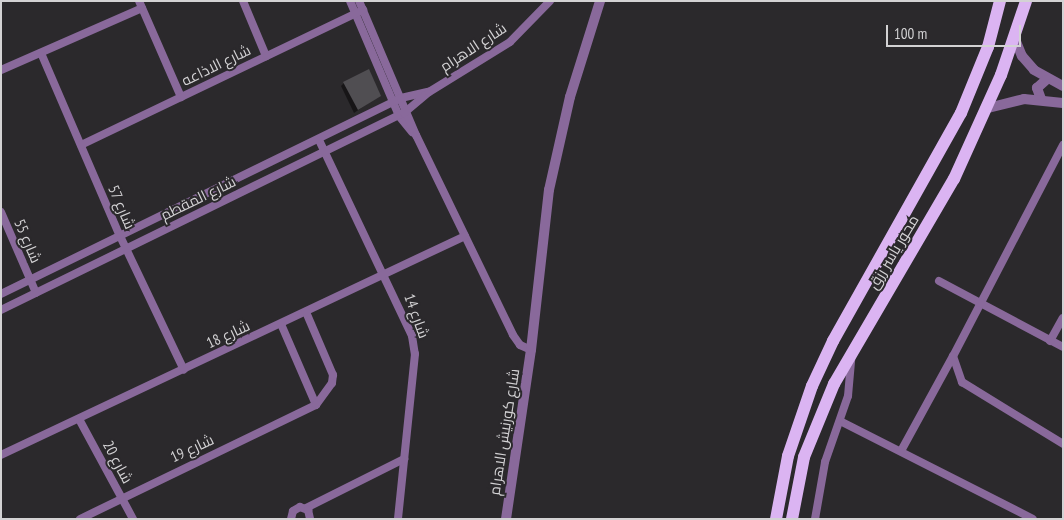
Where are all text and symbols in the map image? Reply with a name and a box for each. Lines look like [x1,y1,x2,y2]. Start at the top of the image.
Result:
scale bar [889,15,1024,47]
street label: شارع الاهرام [436,19,510,75]
text: 100 m [894,24,927,43]
street label: شارع الاذاعه [178,41,254,89]
street label: شارع المقطم [158,172,238,224]
street label: شارع 57 [105,182,139,232]
street label: محور ياسر رزق [864,212,922,292]
street label: شارع 55 [11,216,45,266]
street label: شارع 14 [401,291,433,341]
street label: شارع 18 [203,316,253,352]
street label: شارع كورنيش الاهرام [485,367,523,497]
street label: شارع 19 [167,430,217,466]
street label: شارع 20 [99,438,137,486]

